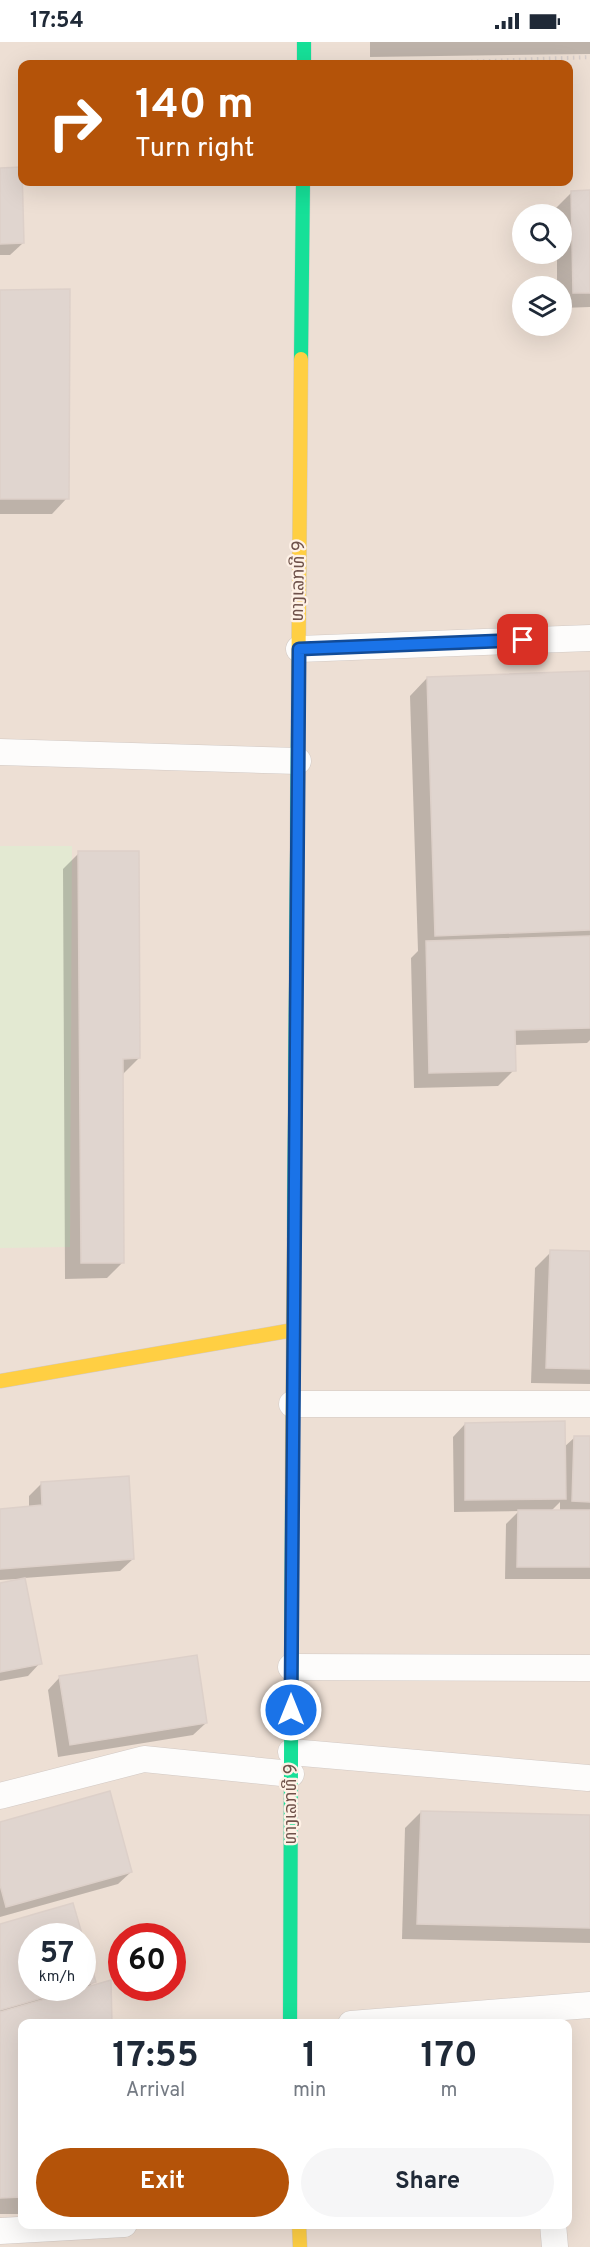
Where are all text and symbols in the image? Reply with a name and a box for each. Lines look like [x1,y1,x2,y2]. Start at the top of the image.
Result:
text: 17:54 [30,8,84,35]
text: 140 m [135,80,254,133]
icon: right [36,84,114,162]
text: Turn right [135,132,254,166]
map controls [512,204,572,336]
button: search [512,204,572,264]
button: layers [512,276,572,336]
street label: ທາງເລກທີ 9 [287,540,311,622]
pin [497,614,548,665]
icon: arrive [506,623,539,656]
position arrow [259,1678,323,1742]
street label: ທາງເລກທີ 9 [280,1764,303,1844]
speed limit sign: 60 [108,1923,186,2001]
text: 57 [40,1936,74,1973]
text: km/h [39,1968,75,1987]
text: 17:55 [112,2034,199,2080]
text: 1 [302,2034,317,2080]
text: 170 [420,2034,478,2080]
text: Arrival [126,2078,185,2104]
text: min [293,2078,326,2104]
text: m [441,2078,458,2104]
button: Exit [36,2148,289,2217]
button: Share [301,2148,554,2217]

